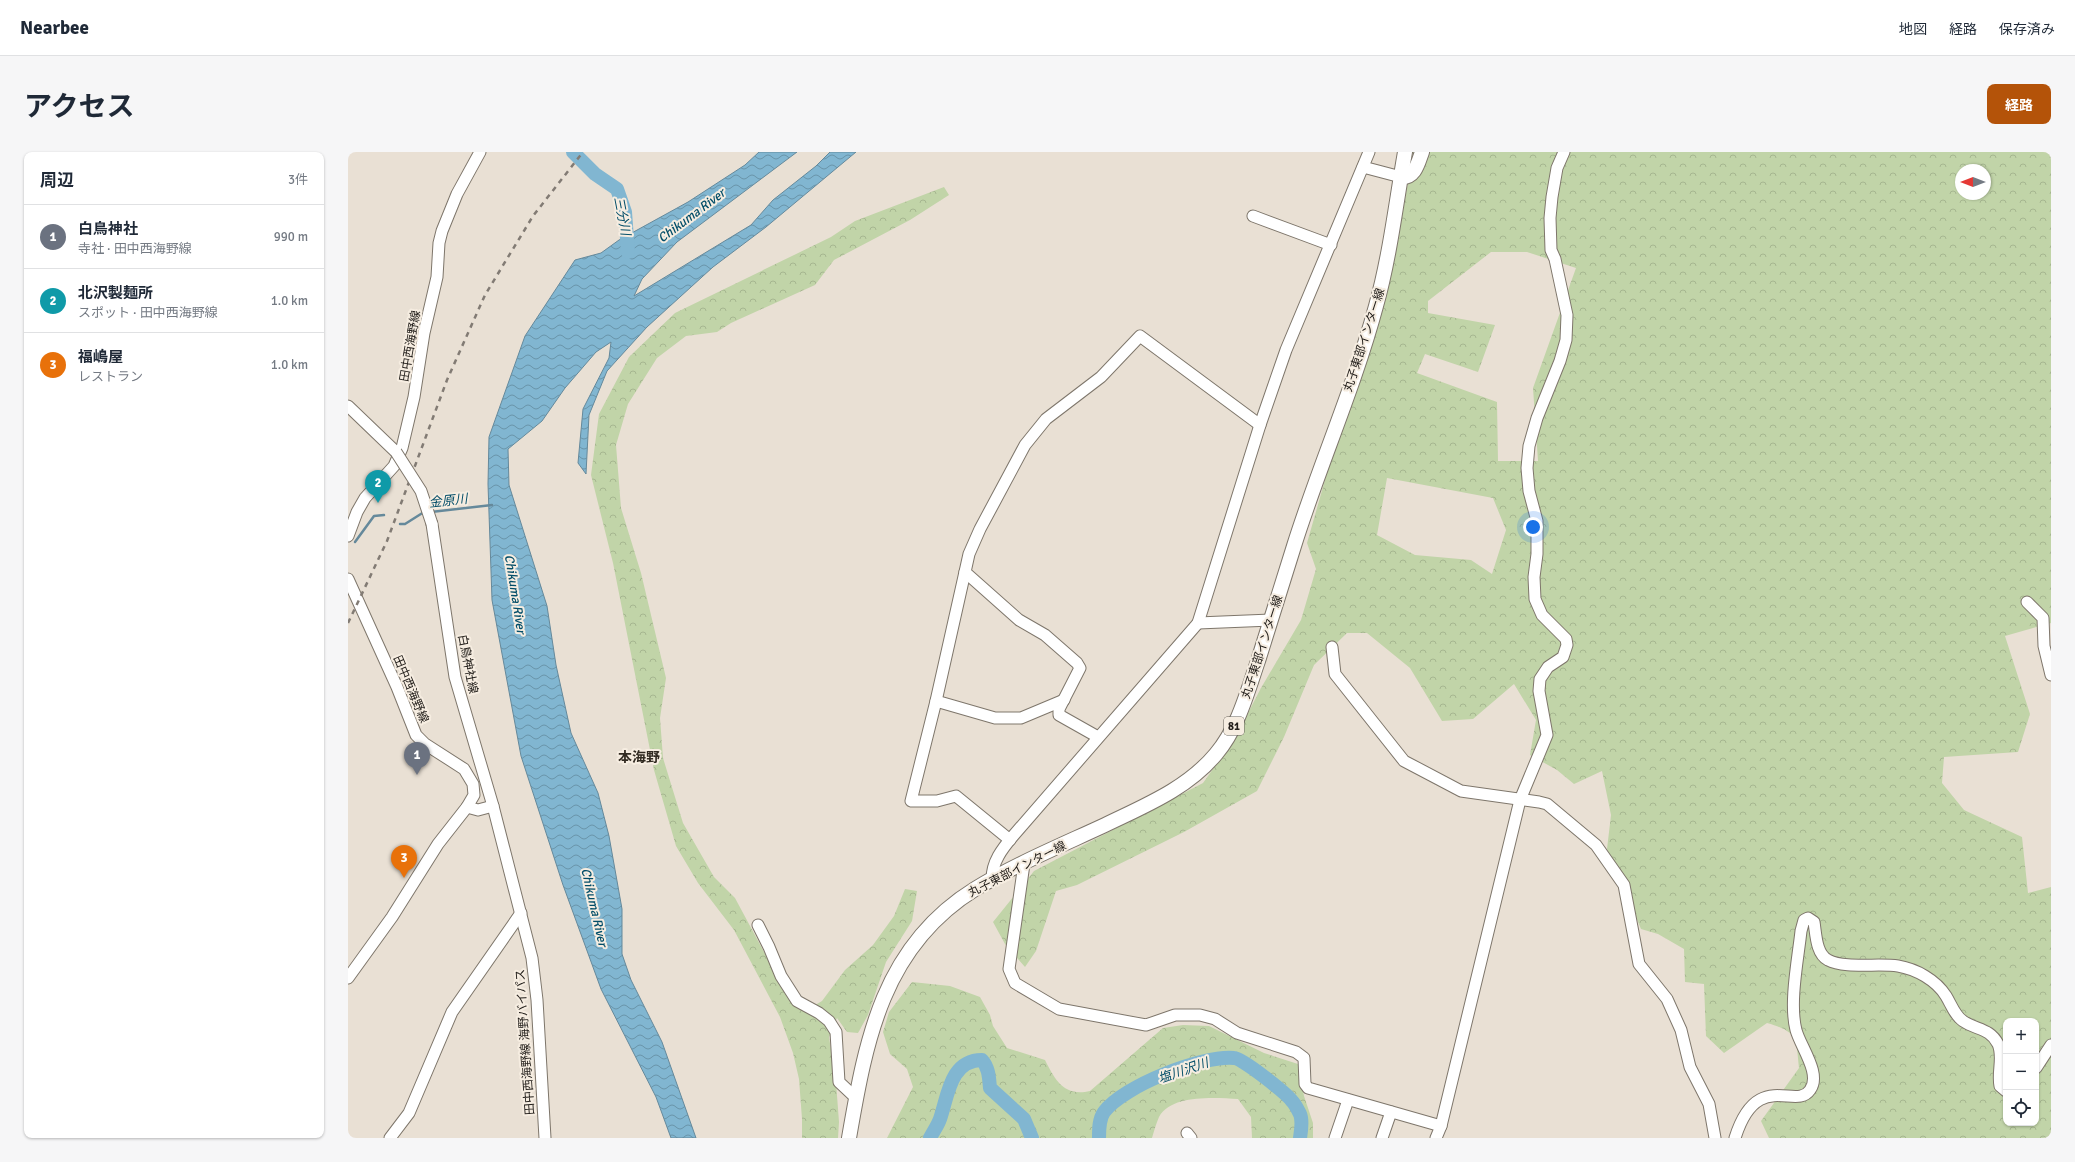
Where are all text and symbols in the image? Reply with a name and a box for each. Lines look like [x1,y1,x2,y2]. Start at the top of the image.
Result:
text: Nearbee [20,16,89,40]
text: 地図 [1899,21,1927,38]
text: 経路 [1949,21,1977,38]
text: 保存済み [1999,21,2055,38]
button: 経路 [1987,84,2051,124]
text: アクセス [24,90,135,124]
north arrow [1955,164,1991,200]
text: 周辺 [40,170,74,191]
text: 3件 [288,172,308,188]
water label: Chikuma River [655,184,730,246]
water label: 三分川 [610,196,634,239]
text: 白鳥神社 [78,220,138,238]
text: 1 [49,229,57,245]
text: 990 m [274,229,308,245]
text: 寺社 · 田中西海野線 [78,241,192,257]
text: 北沢製麺所 [78,284,153,302]
street label: 丸子東部インター線 [1341,286,1388,394]
text: 2 [49,293,57,309]
text: 1.0 km [271,293,308,309]
text: スポット · 田中西海野線 [78,305,218,321]
street label: 田中西海野線 [397,309,424,383]
text: 福嶋屋 [78,348,123,366]
text: 3 [49,357,57,373]
text: 1.0 km [271,357,308,373]
text: レストラン [78,369,143,385]
pin: 2 [365,470,391,503]
water label: 金原川 [428,491,470,511]
your location [1523,517,1543,537]
water label: Chikuma River [501,553,530,637]
street label: 丸子東部インター線 [1239,593,1286,701]
street label: 白鳥神社線 [454,633,481,695]
street label: 田中西海野線 [390,653,432,725]
road number: 81 [1224,717,1244,735]
pin: 1 [404,742,430,775]
district label: 本海野 [618,749,660,766]
street label: 丸子東部インター線 [966,838,1069,901]
pin: 3 [391,845,417,878]
water label: Chikuma River [577,866,611,950]
street label: 田中西海野線 海野バイパス [513,968,538,1116]
map controls [2003,1018,2039,1126]
button: + [2003,1018,2039,1054]
water label: 塩川沢川 [1156,1054,1212,1087]
button: − [2003,1054,2039,1090]
button: locate [2003,1090,2039,1126]

